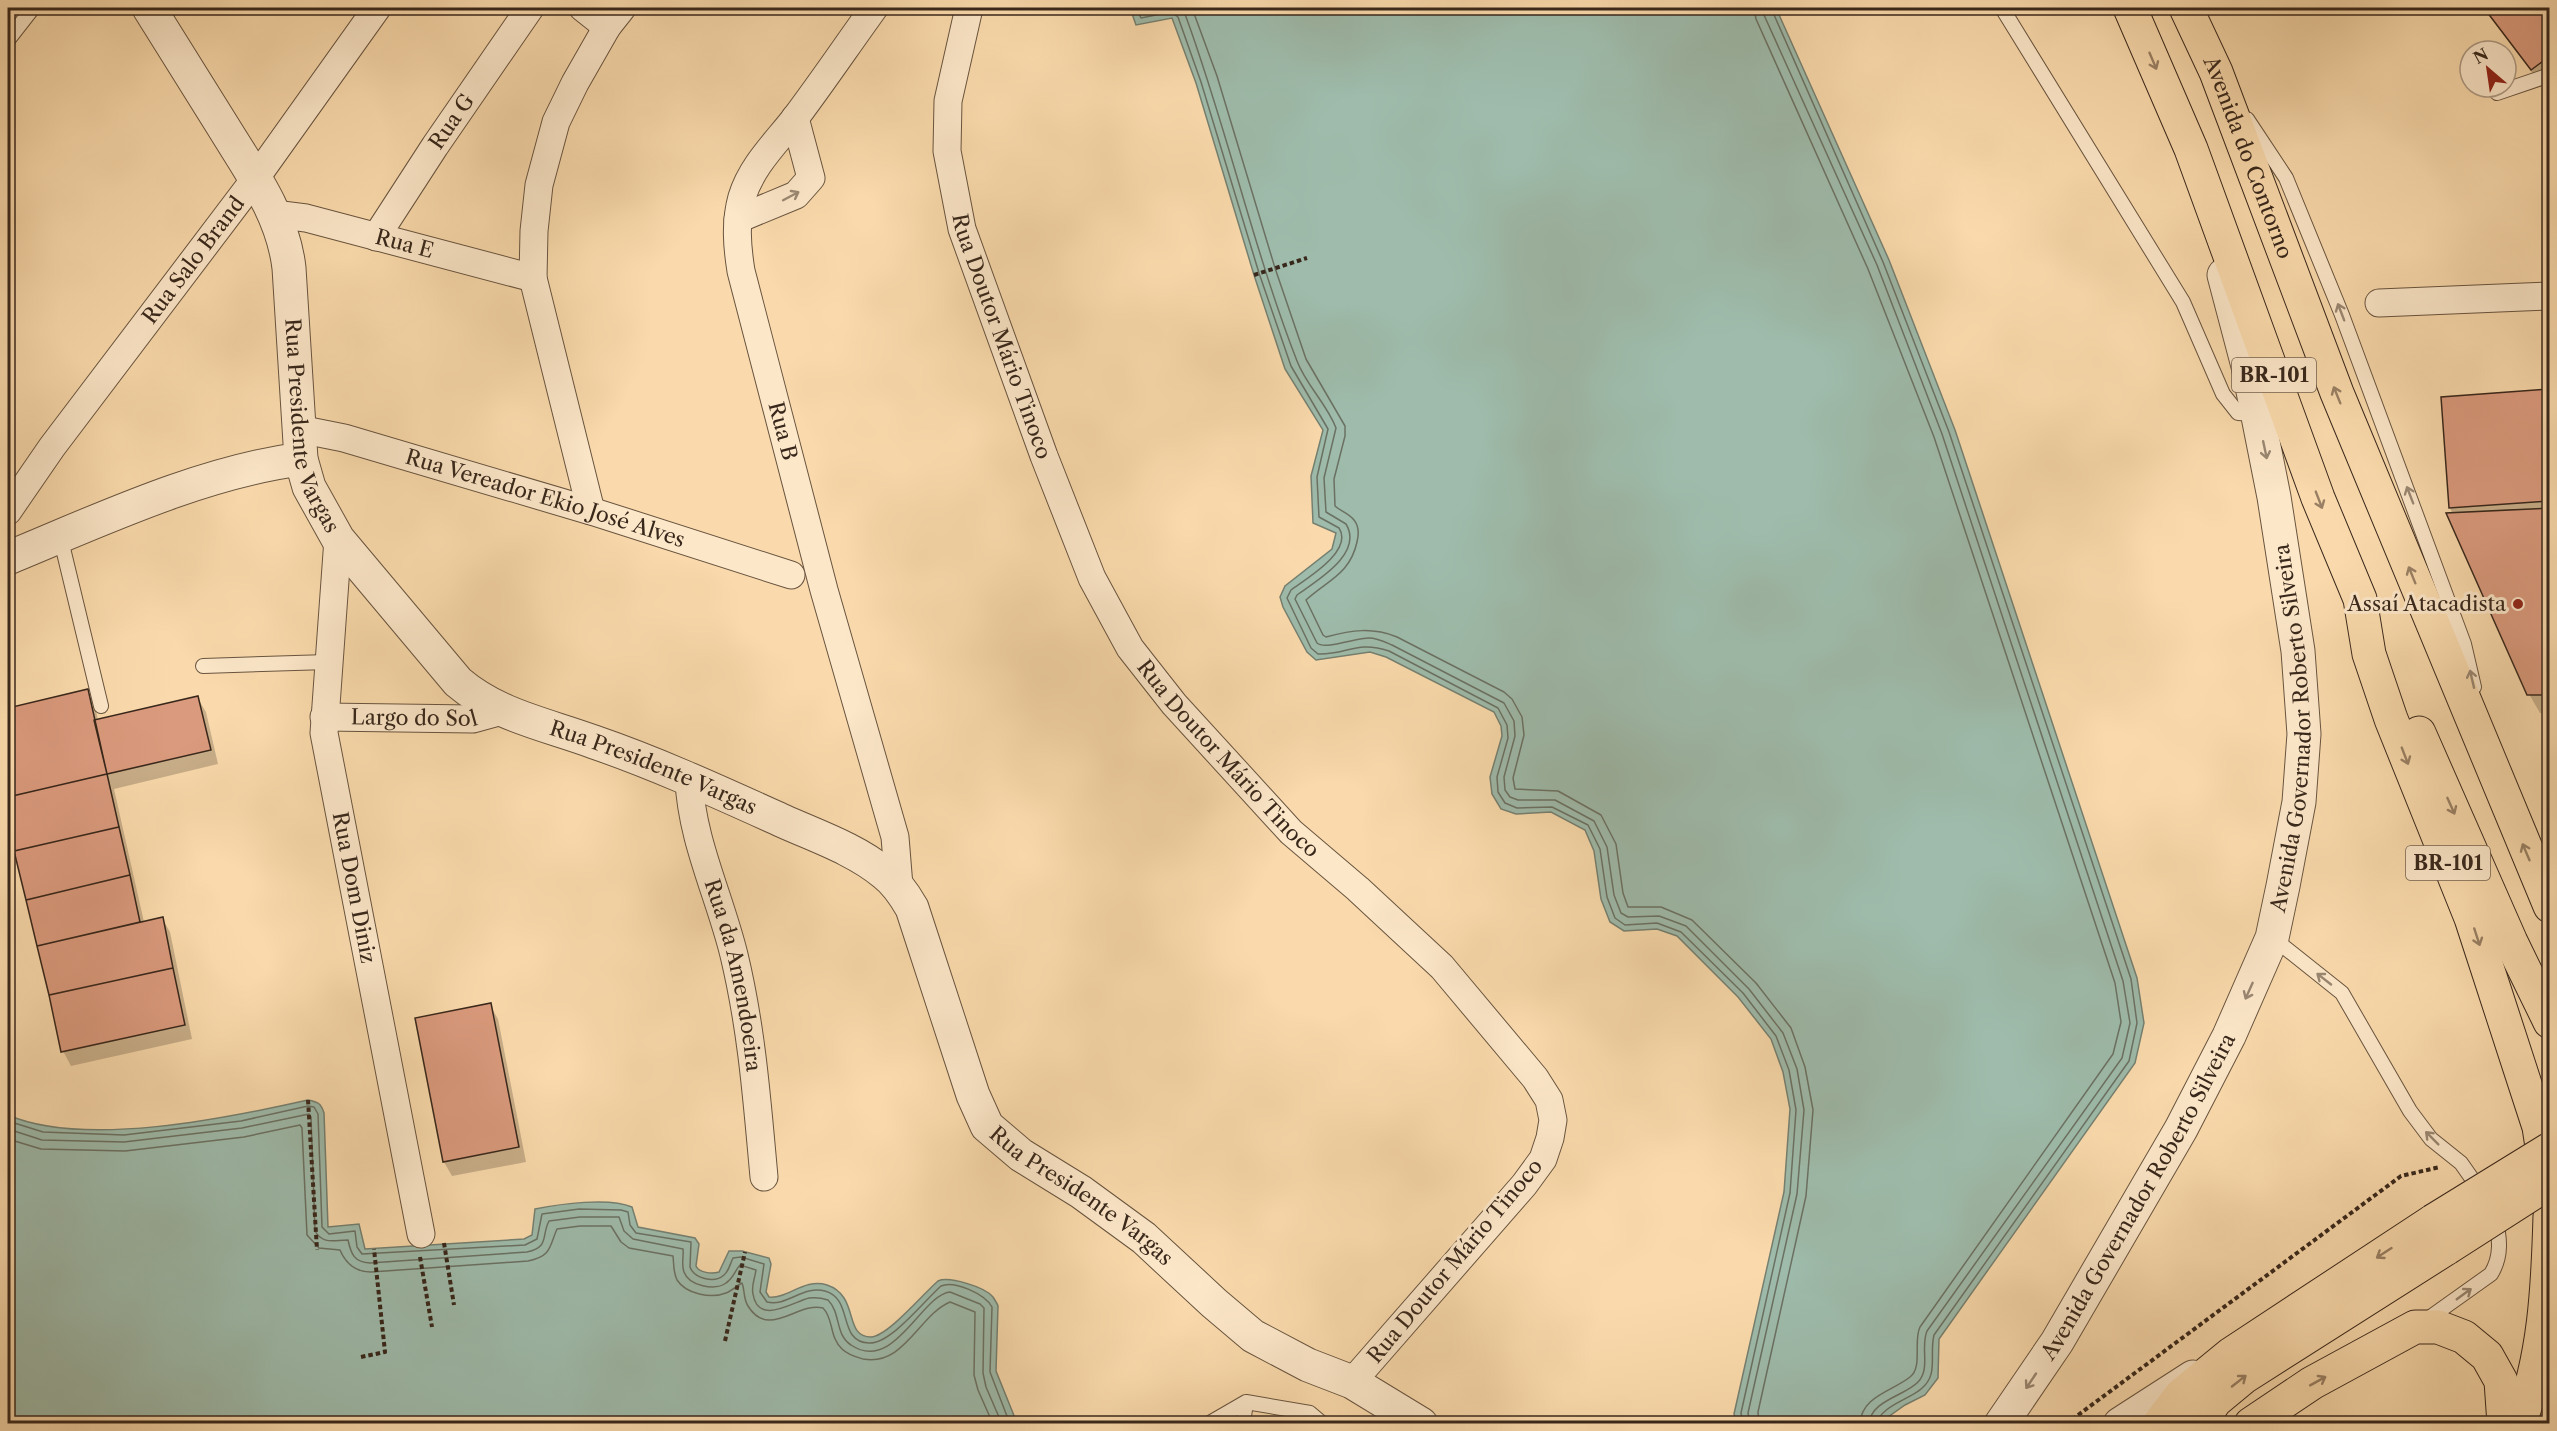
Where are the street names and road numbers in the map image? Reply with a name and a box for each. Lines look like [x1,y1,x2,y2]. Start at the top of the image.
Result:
street label: Avenida do Contorno [2198,51,2298,262]
street label: Rua G [424,89,479,154]
street label: Rua Salo Brand [137,191,249,329]
street label: Rua Doutor Mário Tinoco [947,212,1057,462]
street label: Rua E [373,224,436,263]
street label: Rua Presidente Vargas [280,318,345,537]
road number: BR-101 [2232,358,2316,392]
street label: Rua B [764,399,803,463]
street label: Rua Vereador Ekio José Alves [403,444,688,552]
street label: Avenida Governador Roberto Silveira [2265,541,2316,915]
street label: Rua Doutor Mário Tinoco [1132,655,1325,863]
street label: Largo do Sol [351,704,480,731]
street label: Rua Presidente Vargas [547,715,761,820]
street label: Rua Dom Diniz [328,810,381,965]
road number: BR-101 [2406,846,2490,880]
street label: Rua da Amendoeira [700,876,767,1074]
street label: Avenida Governador Roberto Silveira [2035,1028,2241,1365]
street label: Rua Presidente Vargas [985,1121,1178,1270]
street label: Rua Doutor Mário Tinoco [1362,1153,1547,1368]

